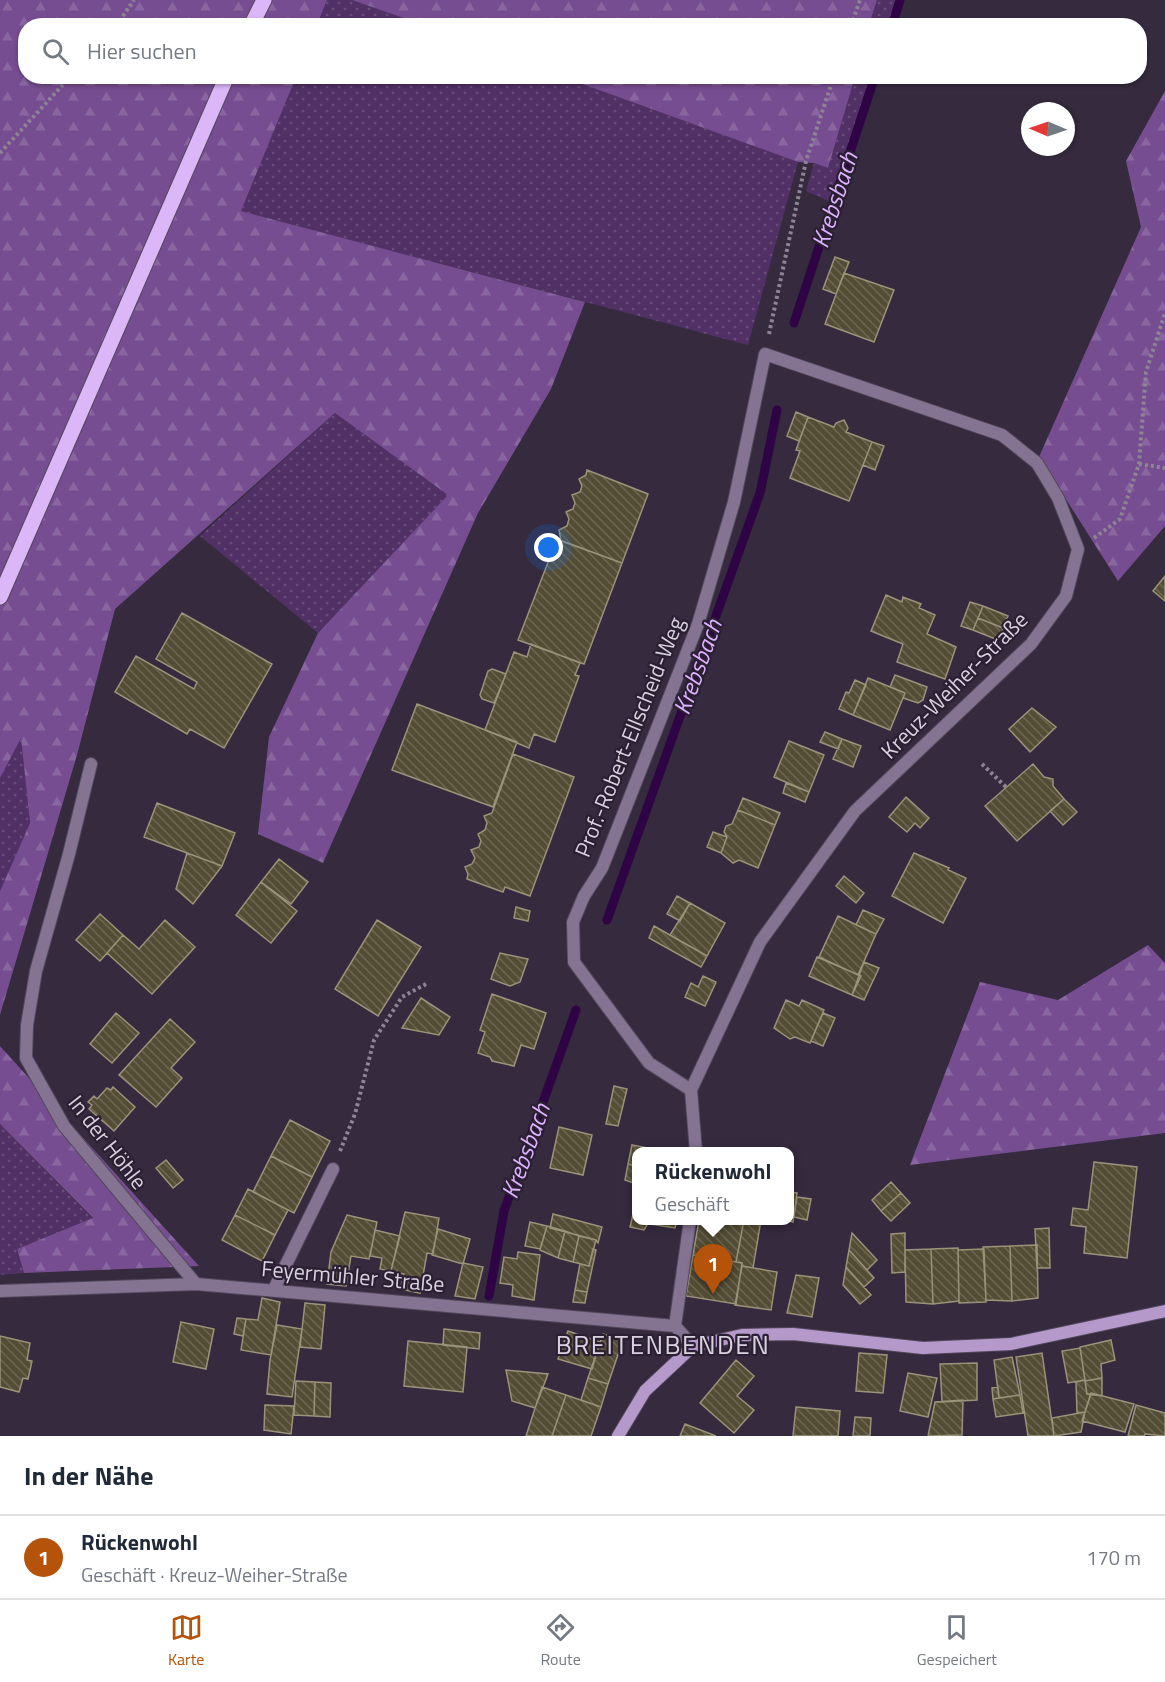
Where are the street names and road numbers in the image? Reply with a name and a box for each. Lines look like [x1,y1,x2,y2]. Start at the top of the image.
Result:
street label: Kreuz-Weiher-Straße [872,603,1036,767]
street label: Prof.-Robert-Ellscheid-Weg [565,612,693,862]
street label: In der Höhle [60,1088,156,1196]
street label: Feyermühler Straße [260,1251,446,1301]

